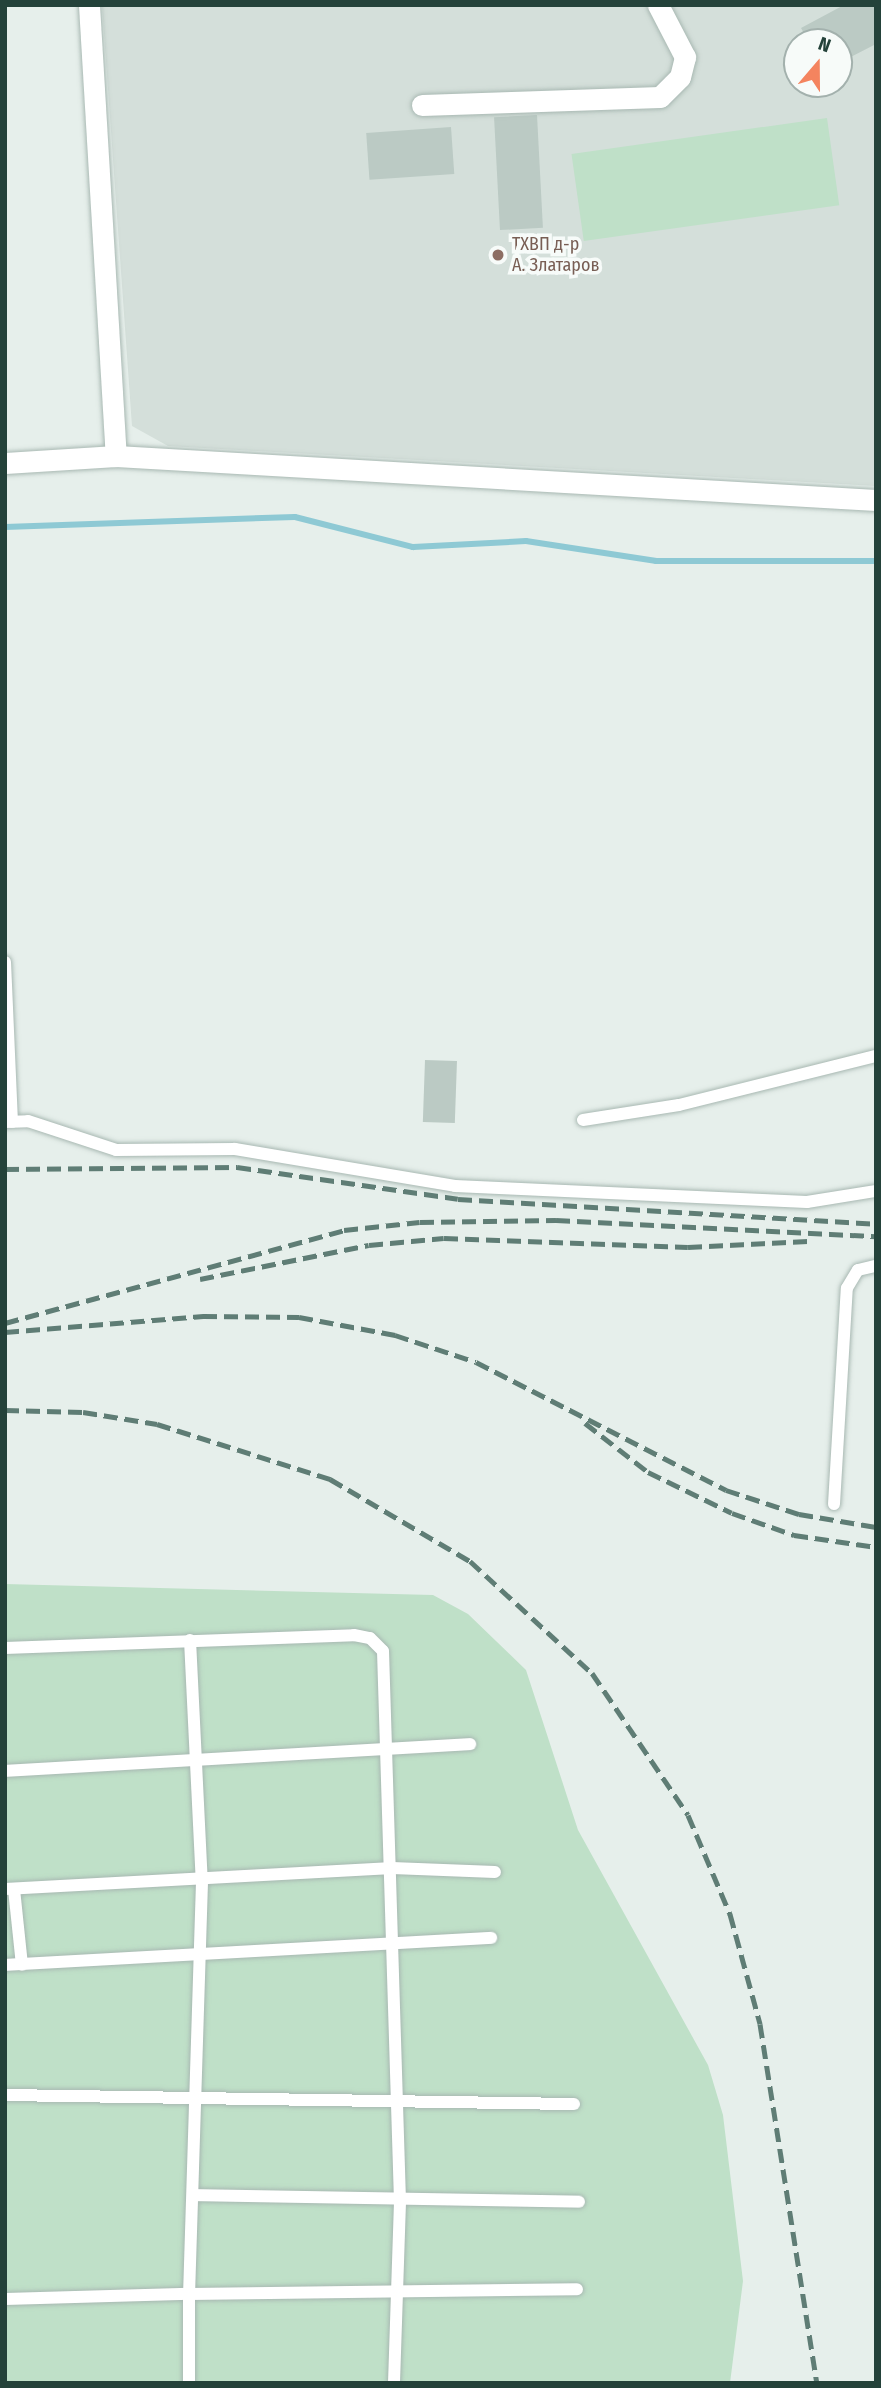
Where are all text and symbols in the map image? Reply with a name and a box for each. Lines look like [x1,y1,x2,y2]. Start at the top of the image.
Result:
north arrow [783,28,853,98]
text: N [815,32,834,57]
place label: ТХВП д-р А. Златаров [512,234,599,276]
marker: ТХВП д-р А. Златаров [490,247,506,263]

